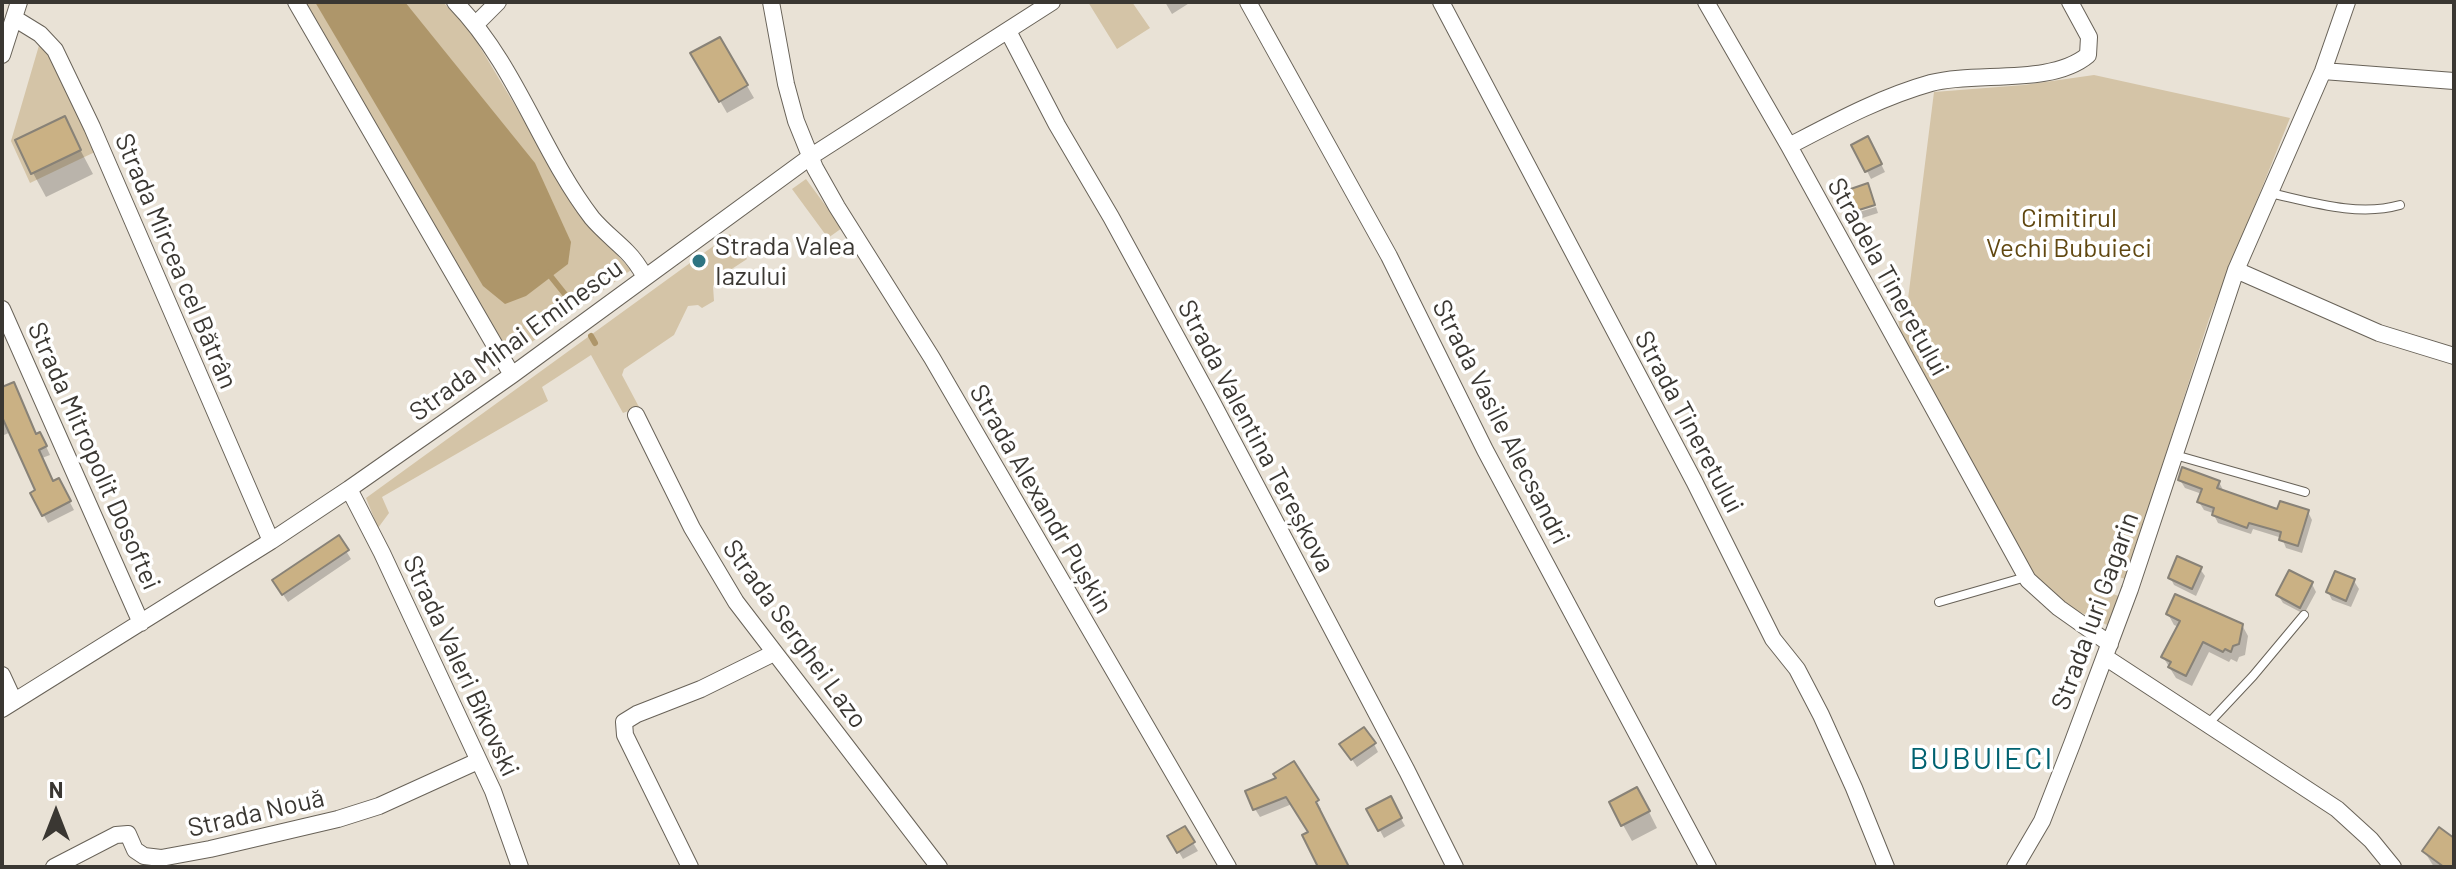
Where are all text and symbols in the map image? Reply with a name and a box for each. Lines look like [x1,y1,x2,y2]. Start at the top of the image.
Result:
street label: Strada Mircea cel Bătrân [108,129,244,393]
street label: Stradela Tineretului [1821,173,1955,381]
park label: Cimitirul Vechi Bubuieci [1986,202,2152,264]
place label: Strada Valea Iazului [715,230,855,292]
street label: Strada Mihai Eminescu [403,252,629,428]
marker: Strada Valea Iazului [690,252,708,270]
street label: Strada Vasile Alecsandri [1426,294,1576,550]
street label: Strada Valentina Tereșkova [1171,295,1341,577]
street label: Strada Mitropolit Dosoftei [21,317,167,595]
street label: Strada Tineretului [1628,326,1750,518]
street label: Strada Alexandr Pușkin [963,379,1119,619]
street label: Strada Iuri Gagarin [2045,508,2145,714]
street label: Strada Serghei Lazo [716,534,874,734]
street label: Strada Valeri Bîkovski [396,551,526,781]
district label: BUBUIECI [1910,741,2054,777]
north arrow [16,773,96,853]
text: N [49,776,63,802]
street label: Strada Nouă [185,782,327,844]

